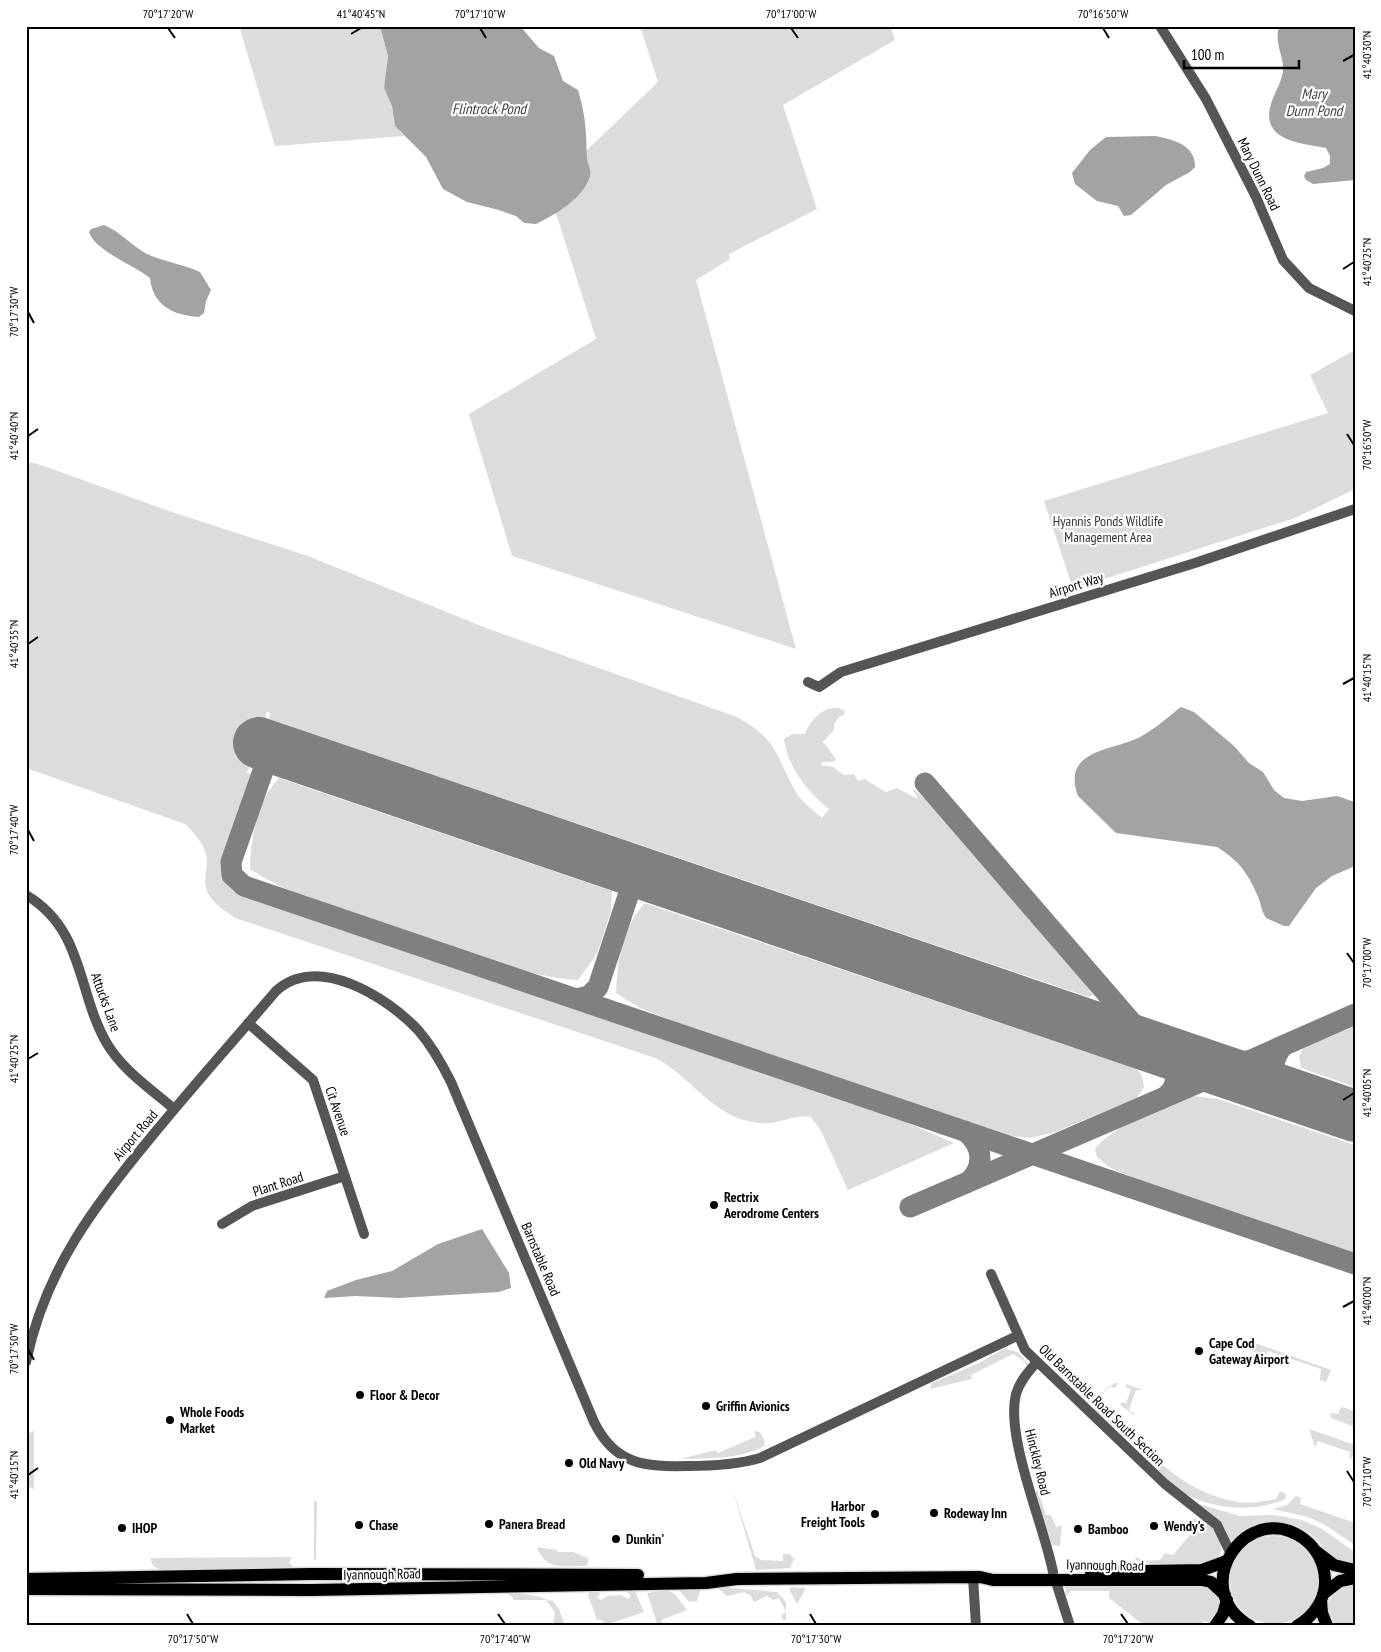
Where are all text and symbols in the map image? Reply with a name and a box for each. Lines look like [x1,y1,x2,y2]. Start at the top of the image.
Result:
text: 70°17'20"W [143,6,193,21]
text: 41°40'45"N [337,6,385,21]
text: 70°17'10"W [455,6,505,21]
text: 70°17'00"W [766,6,816,21]
text: 70°16'50"W [1078,6,1128,21]
text: 41°40'30"N [1359,31,1374,79]
scale bar [1184,38,1298,70]
text: 100 m [1191,45,1224,64]
water label: Mary Dunn Pond [1286,84,1345,120]
water label: Flintrock Pond [452,99,529,118]
street label: Mary Dunn Road [1234,135,1284,213]
text: 41°40'25"N [1359,238,1374,286]
text: 70°17'30"W [6,287,21,337]
text: 41°40'40"N [6,412,21,460]
text: 70°16'50"W [1359,420,1374,470]
park label: Hyannis Ponds Wildlife Management Area [1053,512,1163,546]
street label: Airport Way [1046,568,1106,602]
text: 41°40'35"N [6,620,21,668]
text: 41°40'15"N [1359,654,1374,702]
text: 70°17'40"W [6,805,21,855]
text: 70°17'00"W [1359,938,1374,988]
street label: Attucks Lane [87,970,125,1034]
text: 41°40'25"N [6,1035,21,1083]
text: 41°40'05"N [1359,1069,1374,1117]
street label: Cit Avenue [321,1084,355,1138]
street label: Airport Road [109,1106,161,1164]
street label: Plant Road [250,1167,306,1201]
place label: Rectrix Aerodrome Centers [723,1188,819,1222]
marker: Rectrix Aerodrome Centers [708,1199,720,1211]
street label: Barnstable Road [517,1219,565,1299]
text: 41°40'00"N [1359,1277,1374,1325]
text: 70°17'50"W [6,1324,21,1374]
place label: Cape Cod Gateway Airport [1209,1334,1289,1368]
street label: Old Barnstable Road South Section [1035,1340,1169,1470]
marker: Cape Cod Gateway Airport [1193,1345,1205,1357]
place label: Floor & Decor [370,1386,440,1404]
marker: Floor & Decor [354,1389,366,1401]
place label: Griffin Avionics [716,1397,790,1415]
marker: Griffin Avionics [700,1400,712,1412]
place label: Whole Foods Market [179,1403,244,1437]
marker: Whole Foods Market [164,1414,176,1426]
street label: Hinckley Road [1021,1427,1055,1497]
text: 41°40'15"N [6,1451,21,1499]
place label: Old Navy [579,1454,625,1472]
marker: Old Navy [563,1457,575,1469]
text: 70°17'10"W [1359,1457,1374,1507]
place label: Harbor Freight Tools [801,1497,866,1531]
place label: Rodeway Inn [944,1504,1007,1522]
marker: Rodeway Inn [928,1507,940,1519]
marker: Harbor Freight Tools [869,1508,881,1520]
place label: Panera Bread [499,1515,565,1533]
place label: Chase [369,1516,398,1534]
place label: Wendy's [1163,1517,1205,1535]
marker: Panera Bread [483,1518,495,1530]
place label: IHOP [132,1519,158,1537]
marker: Chase [353,1519,365,1531]
place label: Bamboo [1088,1520,1129,1538]
marker: Wendy's [1148,1520,1160,1532]
marker: IHOP [116,1522,128,1534]
marker: Bamboo [1072,1523,1084,1535]
place label: Dunkin' [626,1530,664,1548]
marker: Dunkin' [610,1533,622,1545]
street label: Iyannough Road [1066,1555,1144,1575]
street label: Iyannough Road [343,1564,421,1584]
text: 70°17'50"W [168,1631,218,1646]
text: 70°17'40"W [480,1631,530,1646]
text: 70°17'30"W [791,1631,841,1646]
text: 70°17'20"W [1103,1631,1153,1646]

